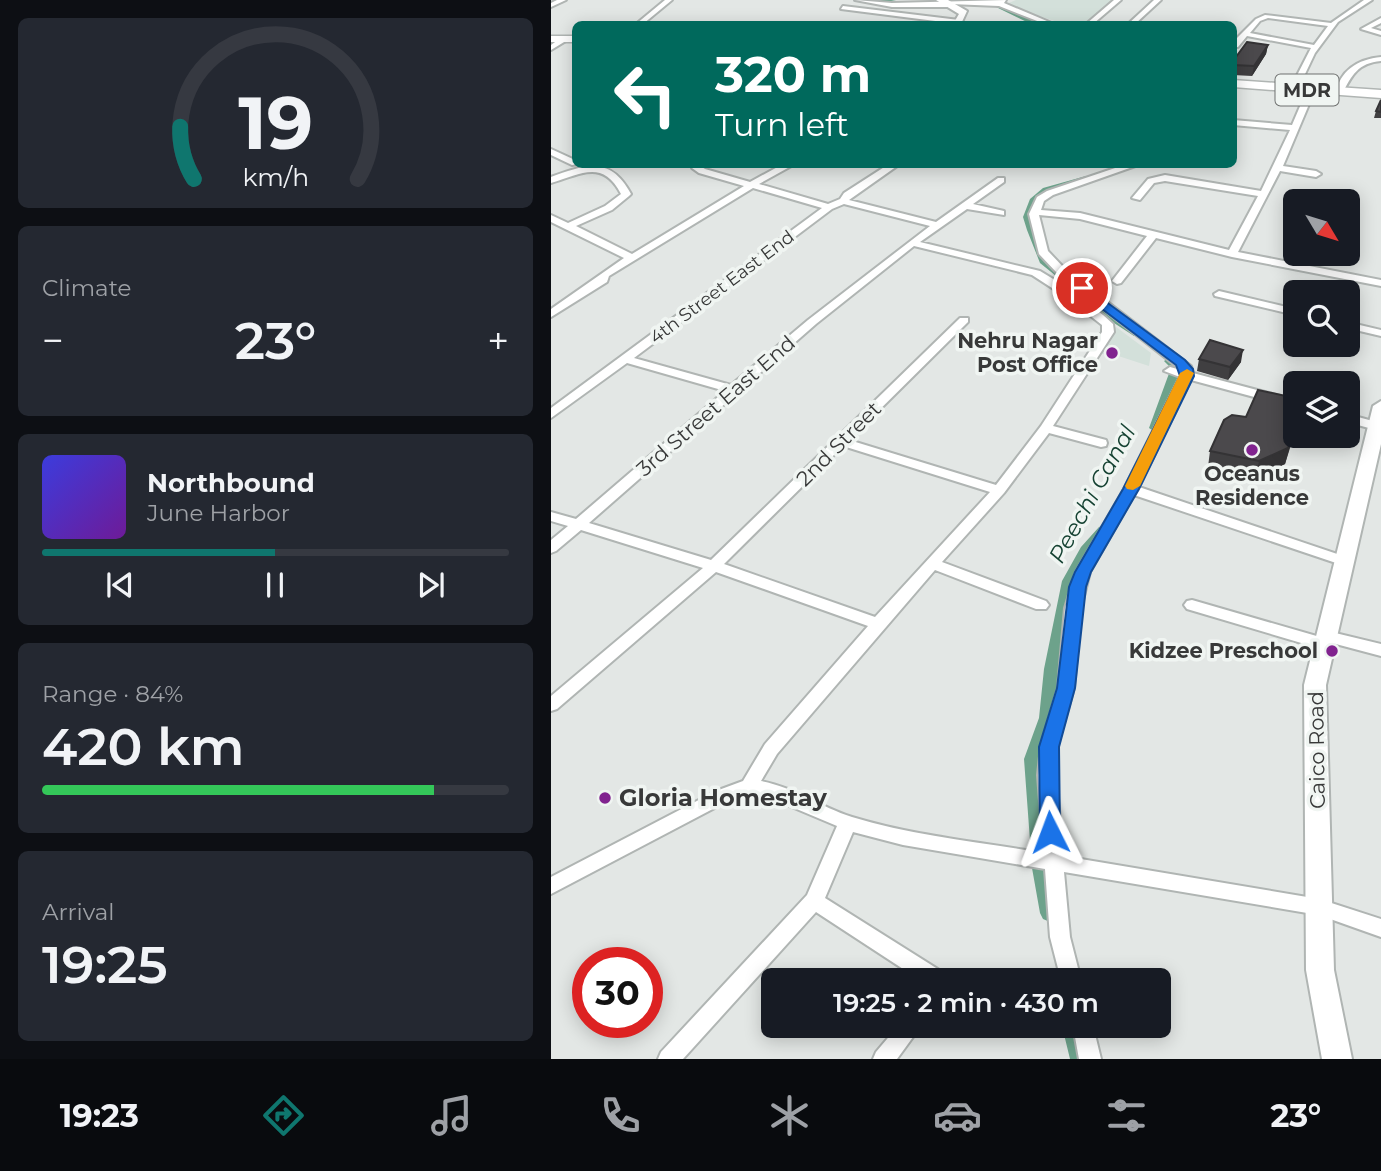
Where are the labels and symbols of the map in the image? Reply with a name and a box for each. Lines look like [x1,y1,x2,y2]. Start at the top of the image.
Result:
road number: MDR [1275,74,1339,106]
north arrow [1283,189,1359,266]
street label: 4th Street East End [646,226,798,348]
pin [1052,258,1112,318]
place label: Nehru Nagar Post Office [957,328,1098,377]
street label: 3rd Street East End [631,330,800,481]
marker: Nehru Nagar Post Office [1104,345,1120,361]
street label: 2nd Street [791,396,886,491]
water label: Peechi Canal [1043,419,1142,568]
marker: Oceanus Residence [1244,442,1260,458]
place label: Oceanus Residence [1195,461,1309,510]
place label: Kidzee Preschool [1129,638,1318,663]
marker: Kidzee Preschool [1324,643,1340,659]
street label: Caico Road [1303,691,1330,809]
place label: Gloria Homestay [619,783,827,812]
marker: Gloria Homestay [597,790,613,806]
position arrow [1013,795,1087,869]
speed limit sign: 30 [572,947,663,1038]

